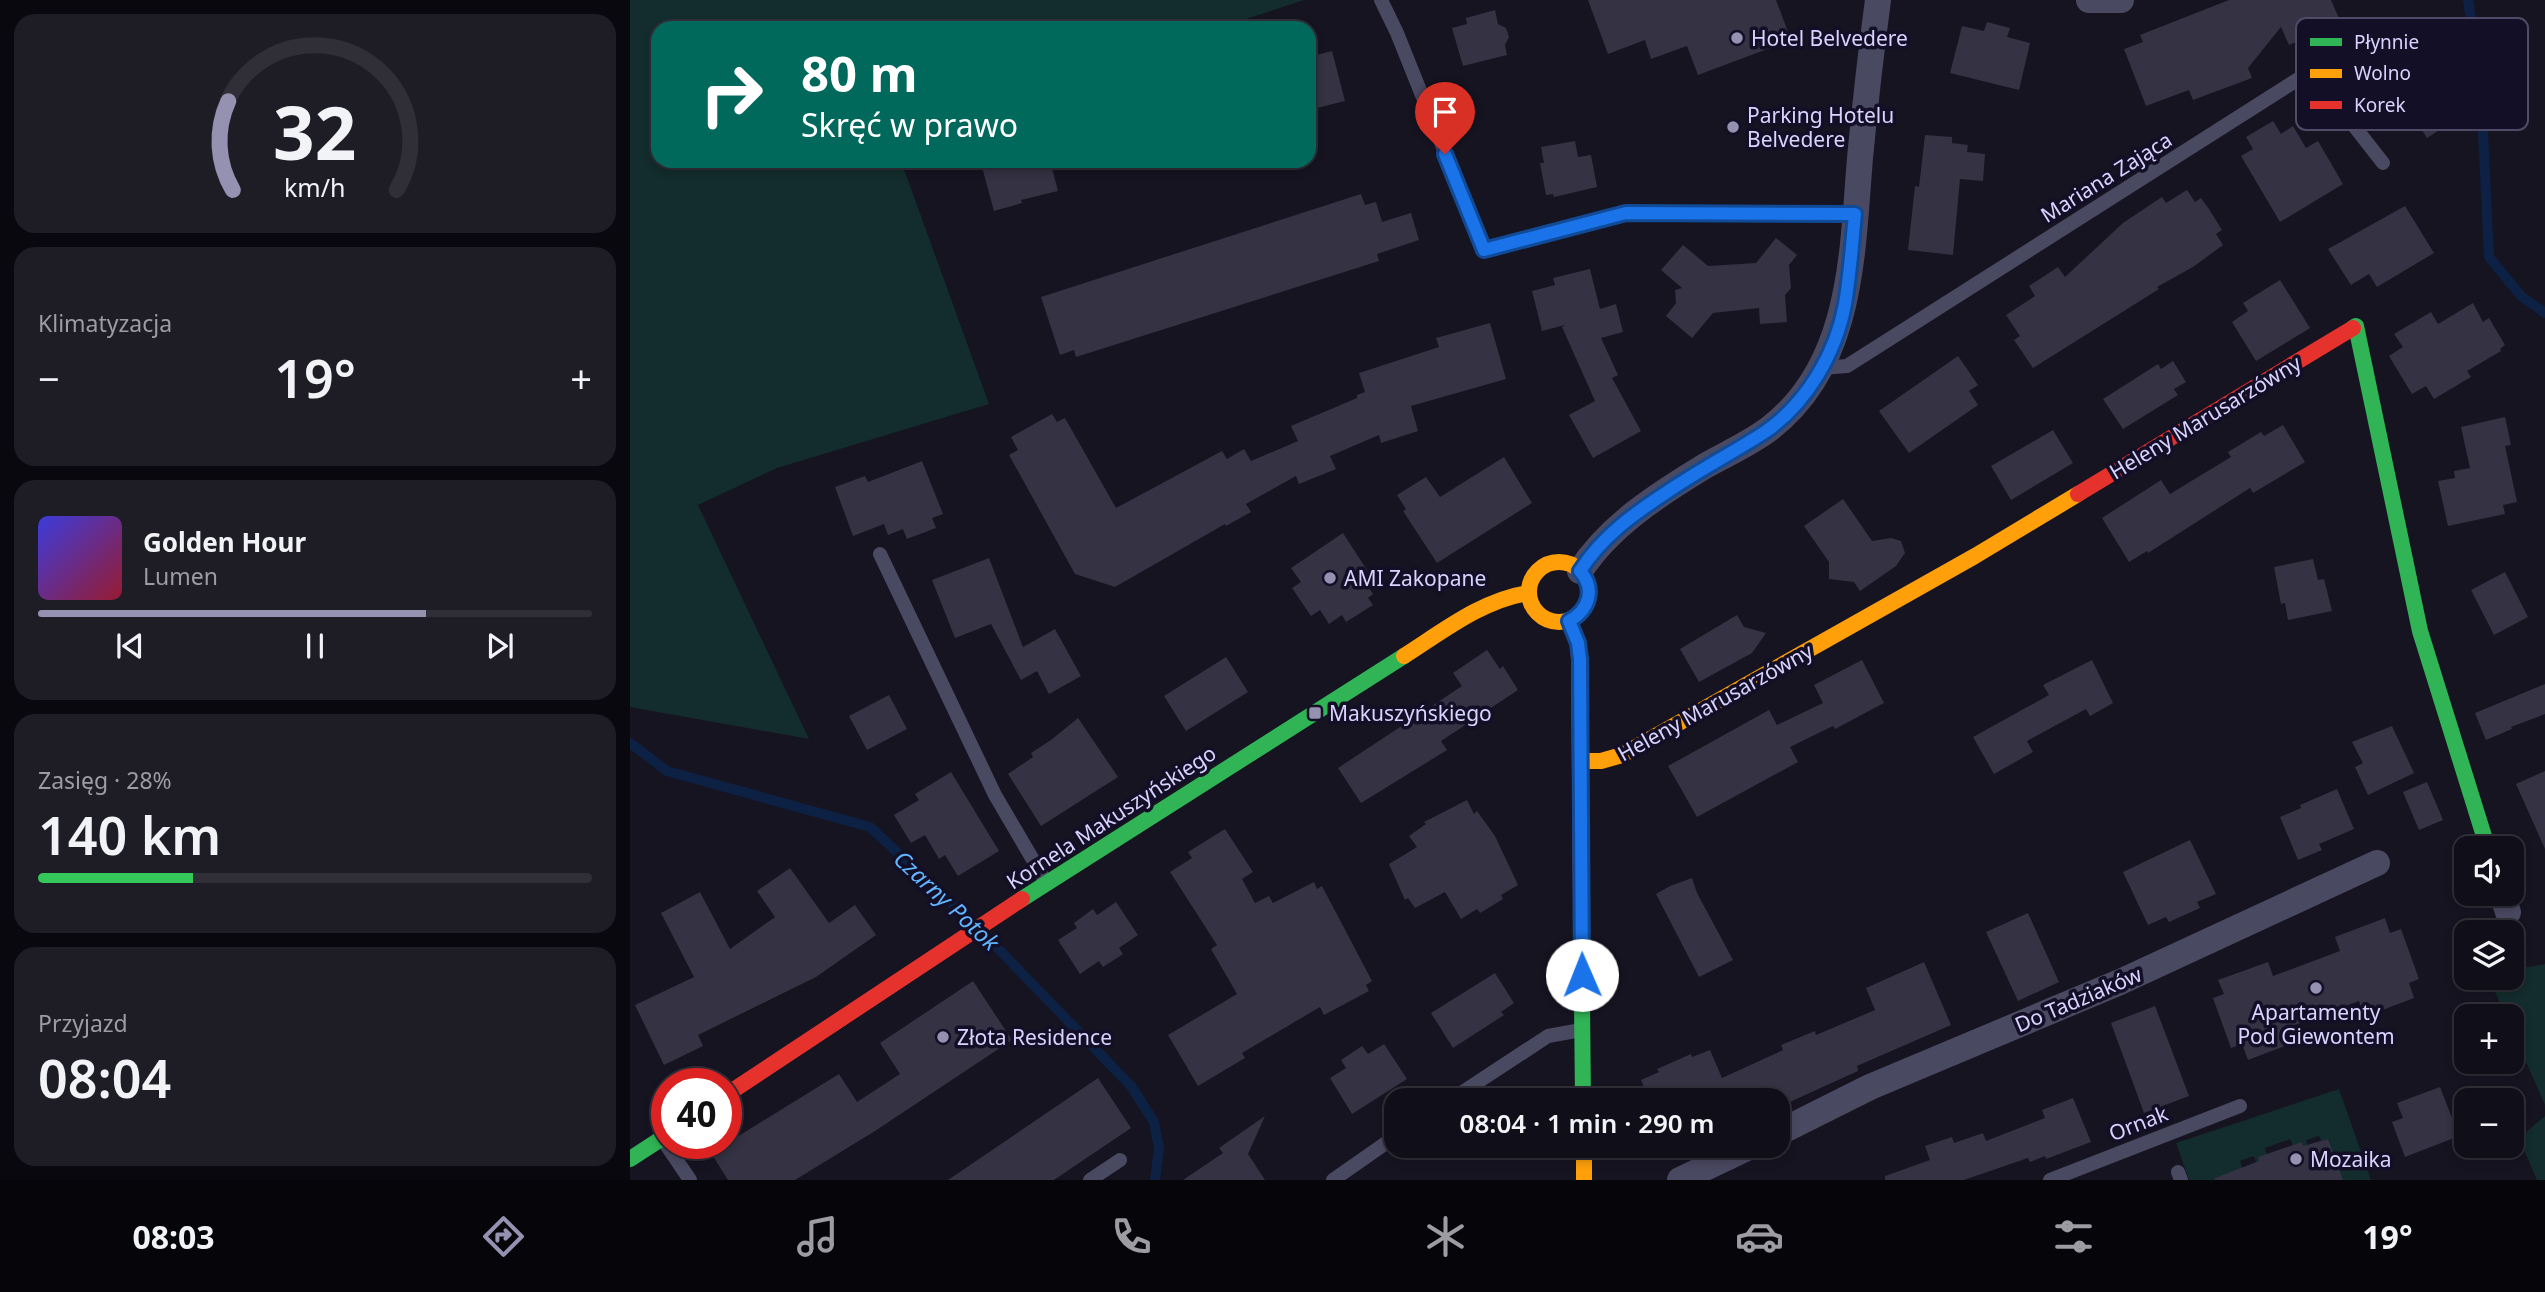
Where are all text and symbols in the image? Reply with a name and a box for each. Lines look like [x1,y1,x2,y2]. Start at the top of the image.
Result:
legend [2296,18,2528,130]
place label: Hotel Belvedere [1751,24,1908,52]
text: Płynnie [2354,29,2419,55]
marker: Hotel Belvedere [1729,30,1745,46]
text: 80 m [801,40,918,106]
icon: right [686,49,777,140]
text: Wolno [2354,60,2411,86]
text: 32 [273,82,357,181]
pin [1415,82,1475,154]
text: Korek [2354,92,2406,118]
icon: arrive [1426,93,1464,131]
place label: Parking Hotelu Belvedere [1747,101,1894,153]
text: Skręć w prawo [801,103,1018,146]
marker: Parking Hotelu Belvedere [1725,119,1741,135]
street label: Mariana Zająca [2035,125,2177,229]
text: km/h [284,169,346,203]
text: Klimatyzacja [38,307,172,339]
text: 19° [274,342,356,413]
street label: Heleny Marusarzówny [2104,348,2306,485]
text: − [38,352,60,404]
text: + [570,352,592,404]
text: Golden Hour [143,524,306,560]
text: Lumen [143,560,218,592]
place label: AMI Zakopane [1344,564,1486,592]
marker: AMI Zakopane [1322,570,1338,586]
icon: previous [111,627,149,665]
icon: pause [296,627,334,665]
icon: next [481,627,519,665]
street label: Heleny Marusarzówny [1612,636,1818,767]
place label: Makuszyńskiego [1329,699,1492,727]
marker: Makuszyńskiego [1307,705,1323,721]
street label: Kornela Makuszyńskiego [1001,739,1221,895]
text: Zasięg · 28% [38,764,172,796]
text: 140 km [38,799,221,870]
map controls [2454,836,2524,1158]
button: sound [2454,836,2524,906]
water label: Czarny Potok [887,843,1008,958]
button: layers [2454,920,2524,990]
position arrow [1545,938,1619,1012]
street label: Do Tadziaków [2010,959,2146,1038]
marker: Apartamenty Pod Giewontem [2308,980,2324,996]
place label: Apartamenty Pod Giewontem [2237,998,2395,1050]
button: + [2454,1004,2524,1074]
text: Przyjazd [38,1007,128,1039]
place label: Złota Residence [957,1023,1112,1051]
marker: Złota Residence [935,1029,951,1045]
text: 08:04 [38,1042,171,1113]
speed limit sign: 40 [651,1068,742,1159]
button: − [2454,1088,2524,1158]
street label: Ornak [2104,1099,2172,1147]
text: 08:04 · 1 min · 290 m [1460,1105,1714,1141]
place label: Mozaika [2310,1145,2392,1173]
marker: Mozaika [2288,1151,2304,1167]
icon: directions [479,1212,528,1261]
icon: music [793,1212,842,1261]
icon: phone [1107,1212,1156,1261]
icon: climate [1421,1212,1470,1261]
icon: car [1735,1212,1784,1261]
icon: filters [2049,1212,2098,1261]
text: 08:03 [132,1215,215,1258]
text: 19° [2362,1215,2413,1258]

